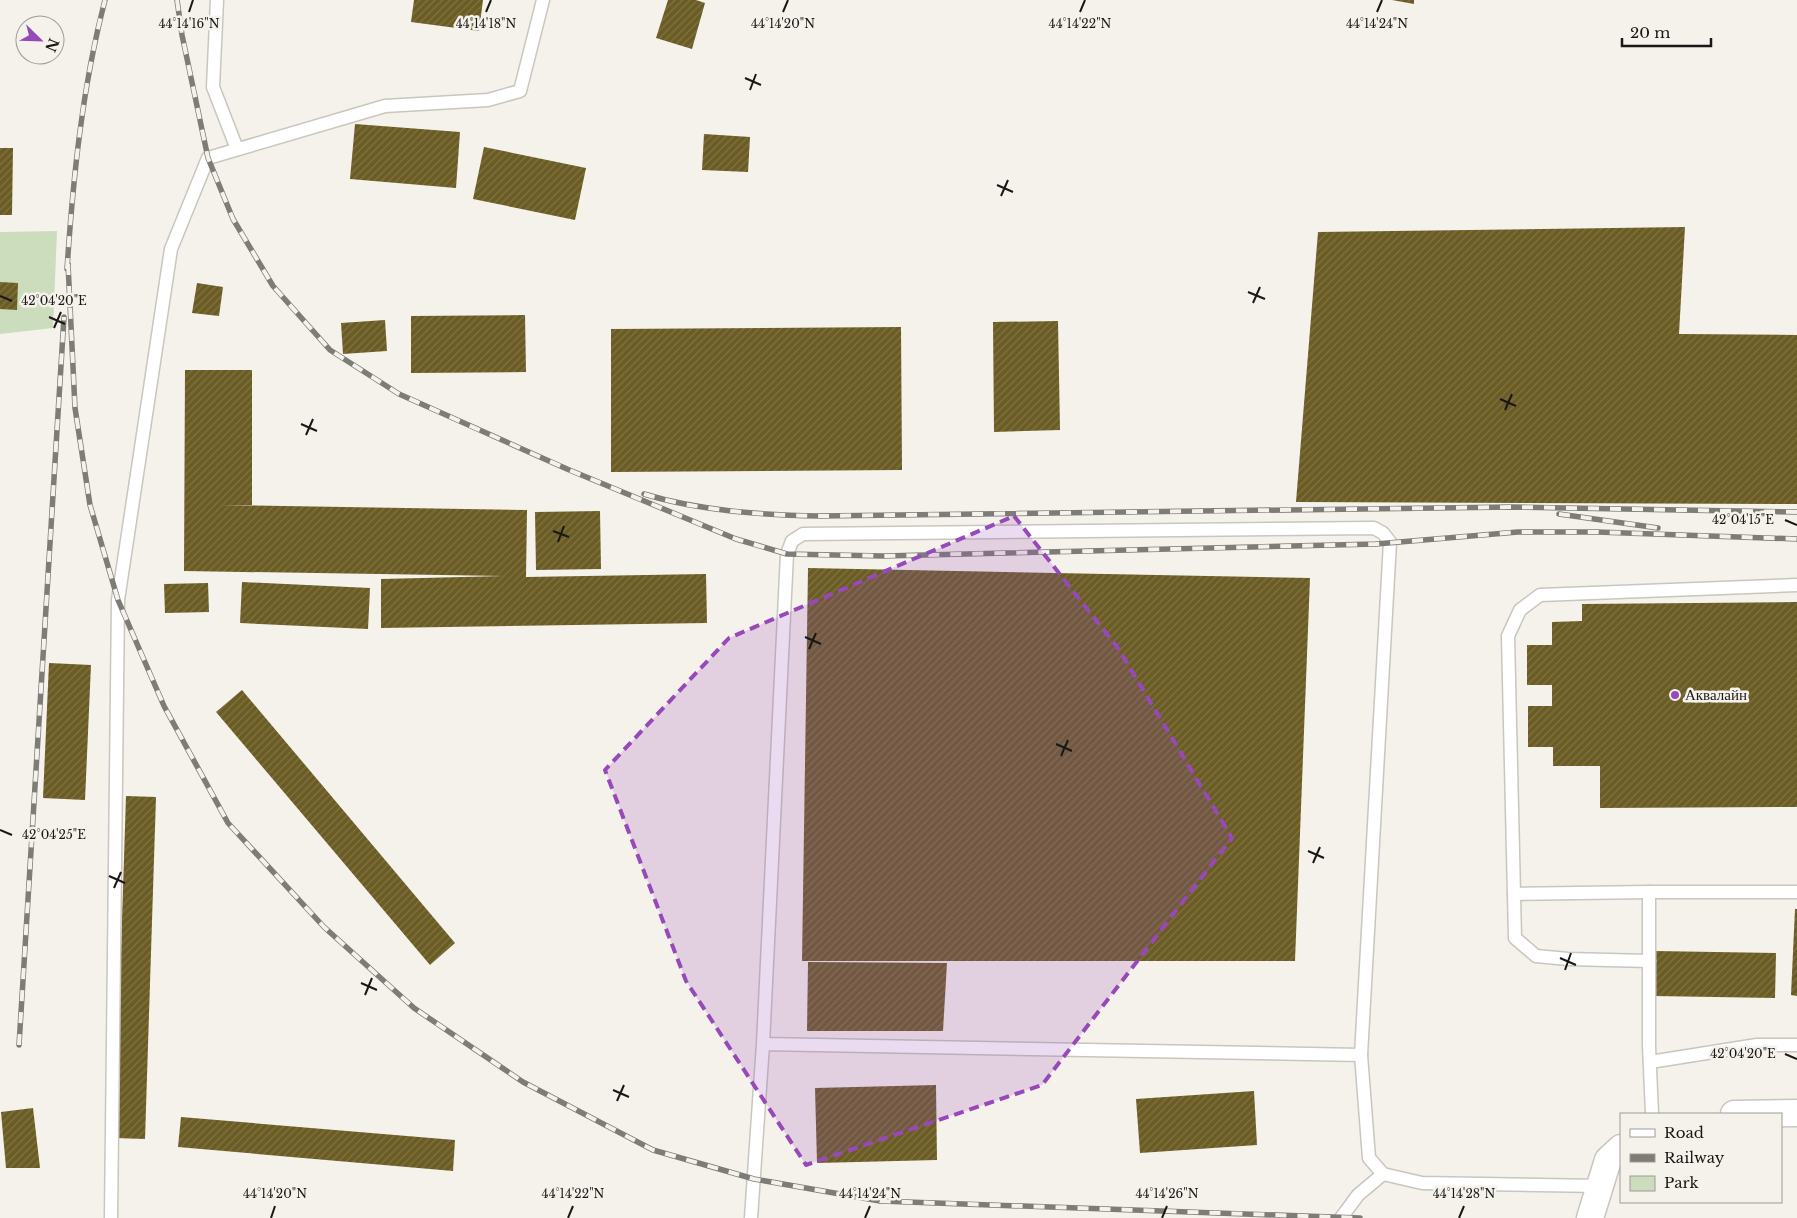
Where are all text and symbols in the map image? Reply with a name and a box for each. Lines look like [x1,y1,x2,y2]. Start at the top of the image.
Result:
north arrow [15,15,65,65]
scale bar [1622,15,1711,47]
text: 44°14'16"N [158,16,220,31]
text: 44°14'18"N [456,16,516,31]
text: 44°14'20"N [751,16,815,31]
text: 44°14'22"N [1049,16,1112,31]
text: 44°14'24"N [1346,16,1408,31]
text: 20 m [1630,23,1670,42]
text: N [41,36,63,55]
text: 42°04'20"E [21,293,87,308]
text: 42°04'15"E [1712,512,1774,527]
place label: Аквалайн [1685,685,1747,704]
marker: Аквалайн [1669,689,1681,701]
text: 42°04'25"E [22,827,86,842]
text: 42°04'20"E [1710,1046,1776,1061]
legend [1620,1113,1782,1203]
text: Road [1664,1123,1704,1142]
text: Railway [1664,1148,1725,1167]
text: Park [1664,1173,1700,1192]
text: 44°14'20"N [243,1186,307,1201]
text: 44°14'22"N [542,1186,605,1201]
text: 44°14'24"N [839,1186,901,1201]
text: 44°14'26"N [1135,1186,1199,1201]
text: 44°14'28"N [1433,1186,1495,1201]

